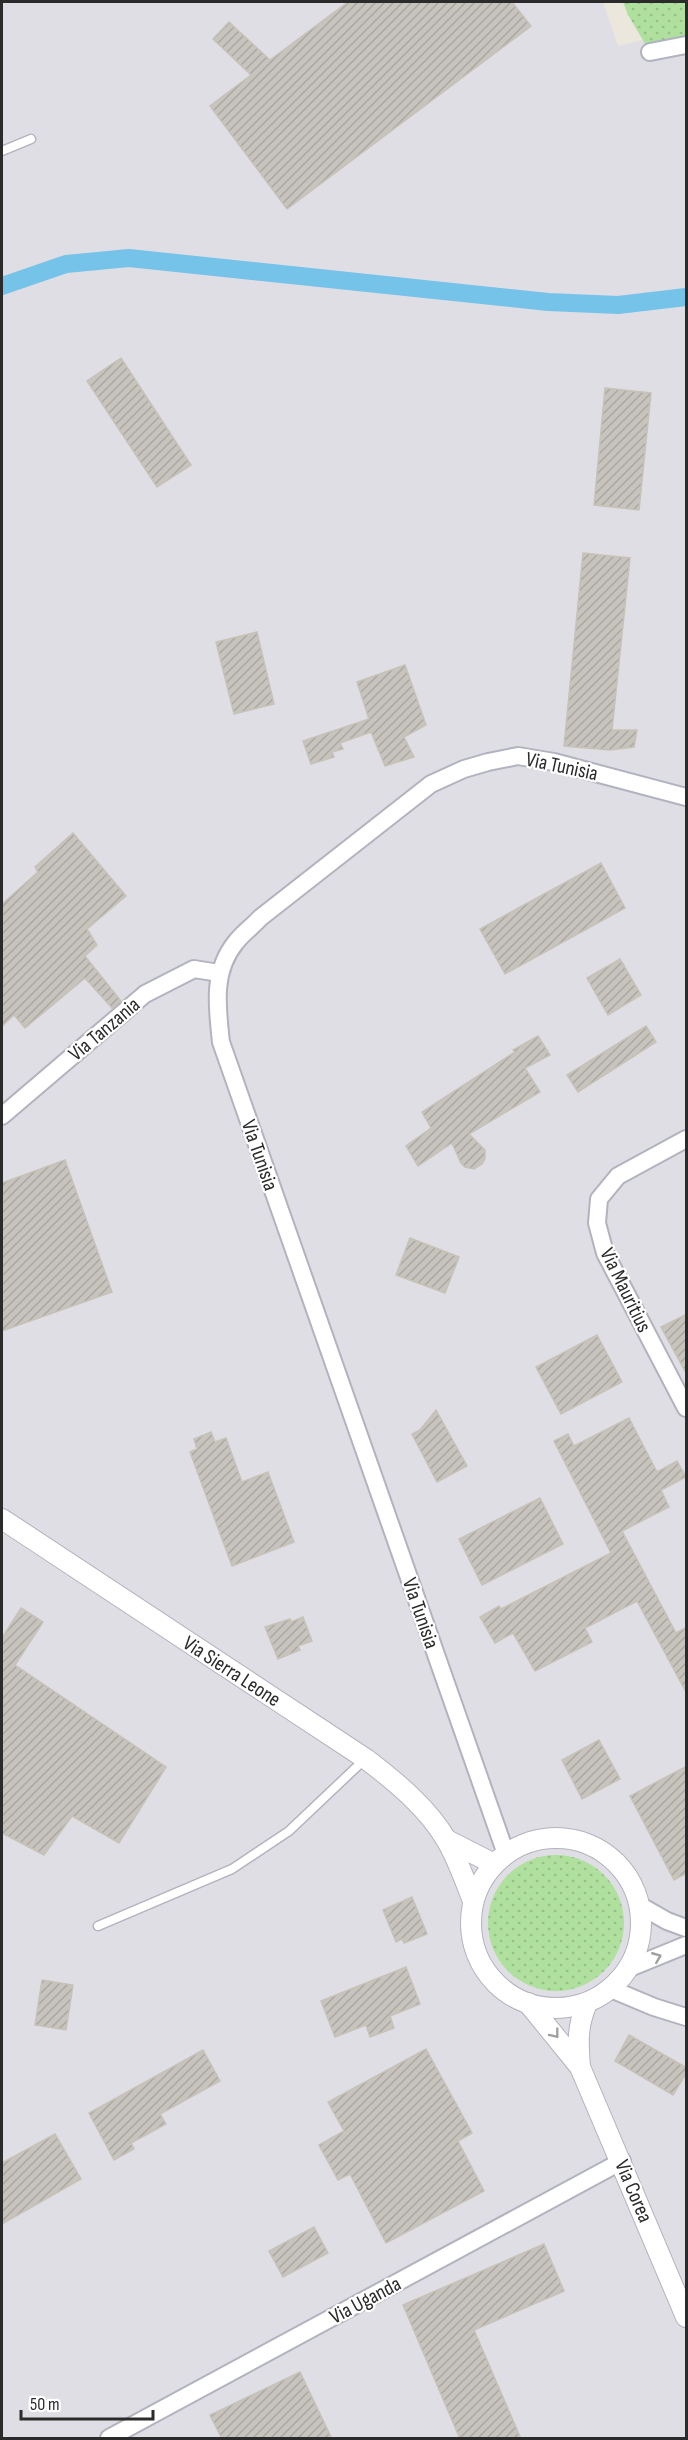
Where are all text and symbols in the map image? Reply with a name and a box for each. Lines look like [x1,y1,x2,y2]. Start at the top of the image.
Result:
street label: Via Tunisia [524,747,600,786]
street label: Via Tanzania [63,992,145,1066]
street label: Via Tunisia [236,1117,283,1194]
street label: Via Mauritius [594,1244,657,1336]
street label: Via Tunisia [397,1575,444,1652]
street label: Via Sierra Leone [178,1631,285,1712]
one-way arrow [651,1952,662,1964]
one-way arrow [547,2027,558,2038]
street label: Via Corea [609,2156,658,2226]
street label: Via Uganda [325,2271,405,2330]
scale bar [21,2383,153,2421]
text: 50 m [30,2394,60,2415]

